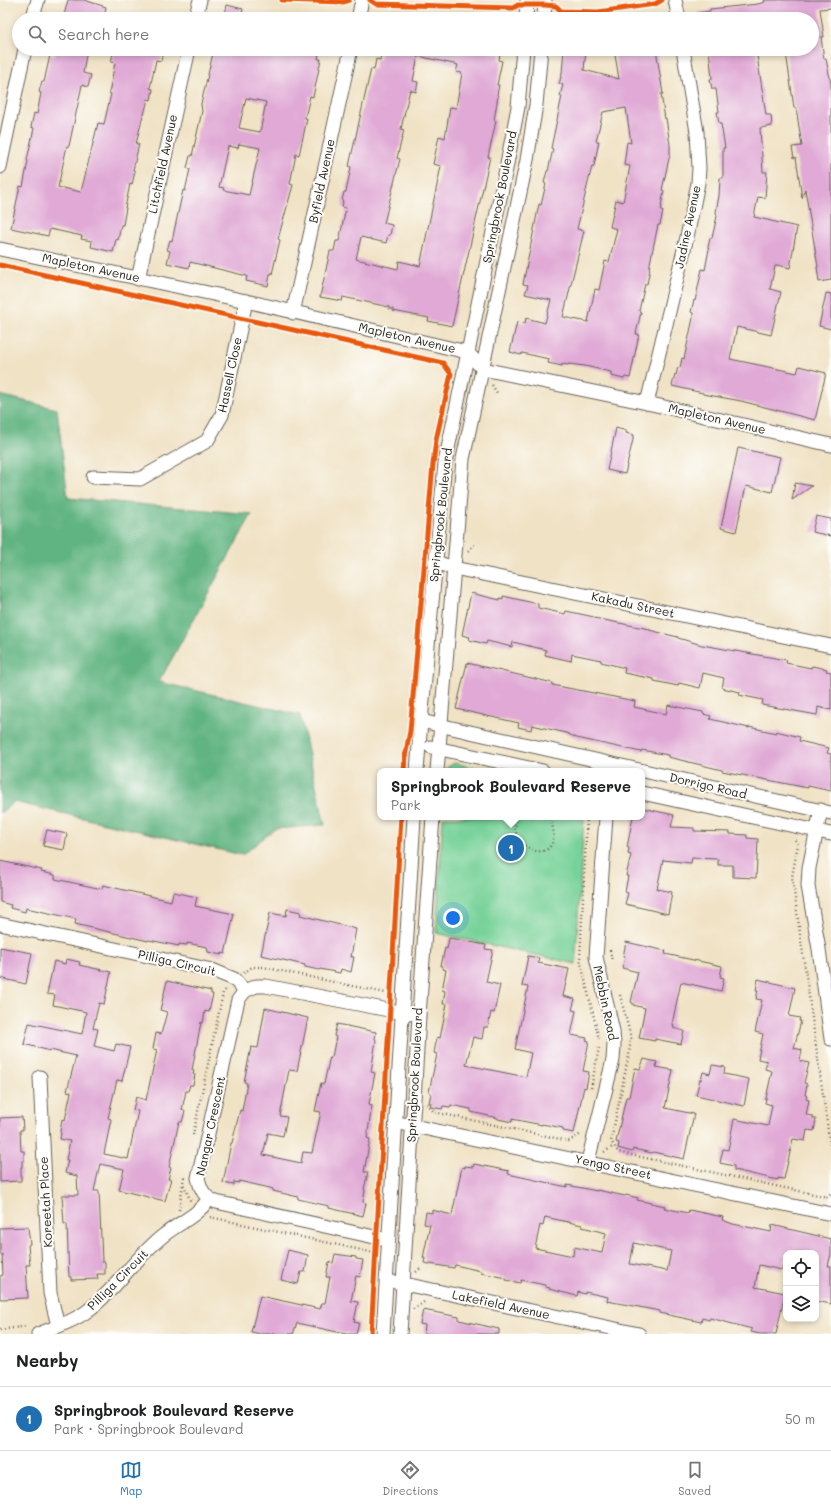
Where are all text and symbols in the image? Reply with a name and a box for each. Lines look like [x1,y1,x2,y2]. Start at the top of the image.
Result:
search box [12,12,819,56]
icon: search [26,23,48,45]
text: Search here [58,24,149,44]
street label: Litchfield Avenue [144,113,180,215]
street label: Springbrook Boulevard [478,129,520,264]
street label: Byfield Avenue [304,137,338,224]
street label: Jadine Avenue [670,184,704,270]
street label: Mapleton Avenue [41,249,141,285]
street label: Mapleton Avenue [357,318,457,356]
street label: Hassell Close [213,335,245,414]
street label: Mapleton Avenue [667,399,767,437]
street label: Springbrook Boulevard [425,447,455,583]
street label: Kakadu Street [590,587,676,621]
popup [377,768,645,820]
street label: Dorrigo Road [668,768,749,802]
text: Springbrook Boulevard Reserve [391,776,631,796]
text: Park [391,796,421,813]
pin: 1 [498,833,524,863]
your location [443,908,463,928]
street label: Pilliga Circuit [137,945,218,979]
street label: Mebbin Road [590,964,622,1042]
street label: Springbrook Boulevard [402,1007,426,1143]
street label: Nangar Crescent [192,1074,228,1177]
street label: Yengo Street [573,1150,653,1182]
street label: Koreetah Place [35,1156,55,1248]
street label: Pilliga Circuit [83,1245,151,1313]
map controls [783,1250,819,1322]
button: locate [783,1250,819,1286]
street label: Lakefield Avenue [451,1286,551,1322]
button: layers [783,1286,819,1322]
text: Nearby [16,1349,78,1371]
text: Springbrook Boulevard Reserve [54,1400,294,1420]
text: 1 [26,1410,32,1427]
text: 50 m [785,1410,815,1427]
text: Park · Springbrook Boulevard [54,1420,243,1437]
tab: Map [120,1459,142,1498]
tab: Directions [382,1459,438,1498]
tab: Saved [678,1459,711,1498]

